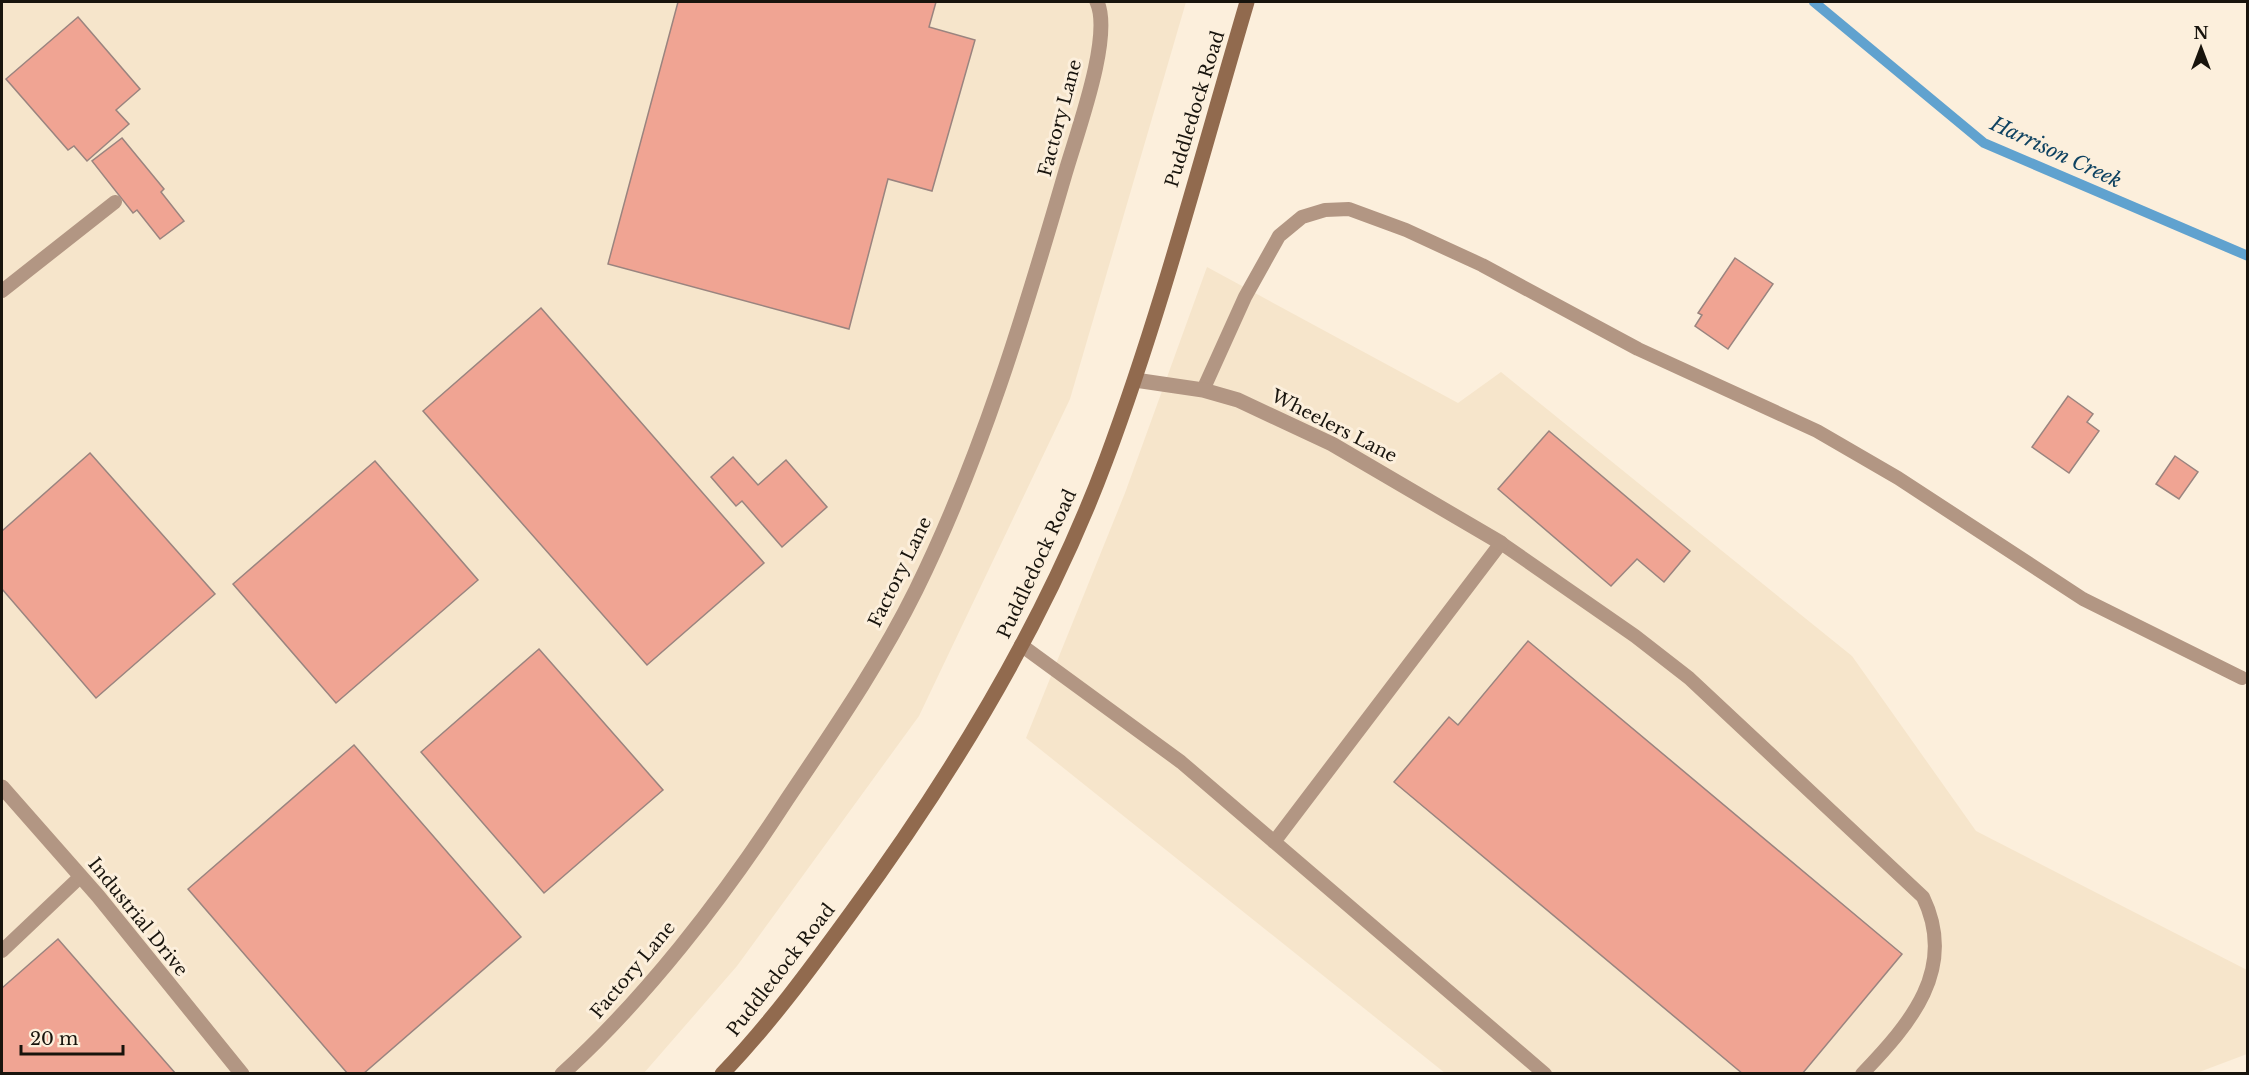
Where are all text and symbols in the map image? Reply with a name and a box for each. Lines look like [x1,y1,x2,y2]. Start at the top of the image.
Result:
north arrow [2171,18,2231,78]
text: N [2193,23,2209,43]
street label: Puddledock Road [1161,28,1229,190]
street label: Factory Lane [1034,57,1086,179]
water label: Harrison Creek [1986,111,2125,193]
street label: Wheelers Lane [1266,384,1401,467]
street label: Puddledock Road [993,486,1081,642]
street label: Factory Lane [864,513,936,631]
street label: Industrial Drive [83,853,193,981]
street label: Puddledock Road [722,899,840,1041]
street label: Factory Lane [586,917,680,1023]
scale bar [21,1018,123,1056]
text: 20 m [30,1028,78,1050]

